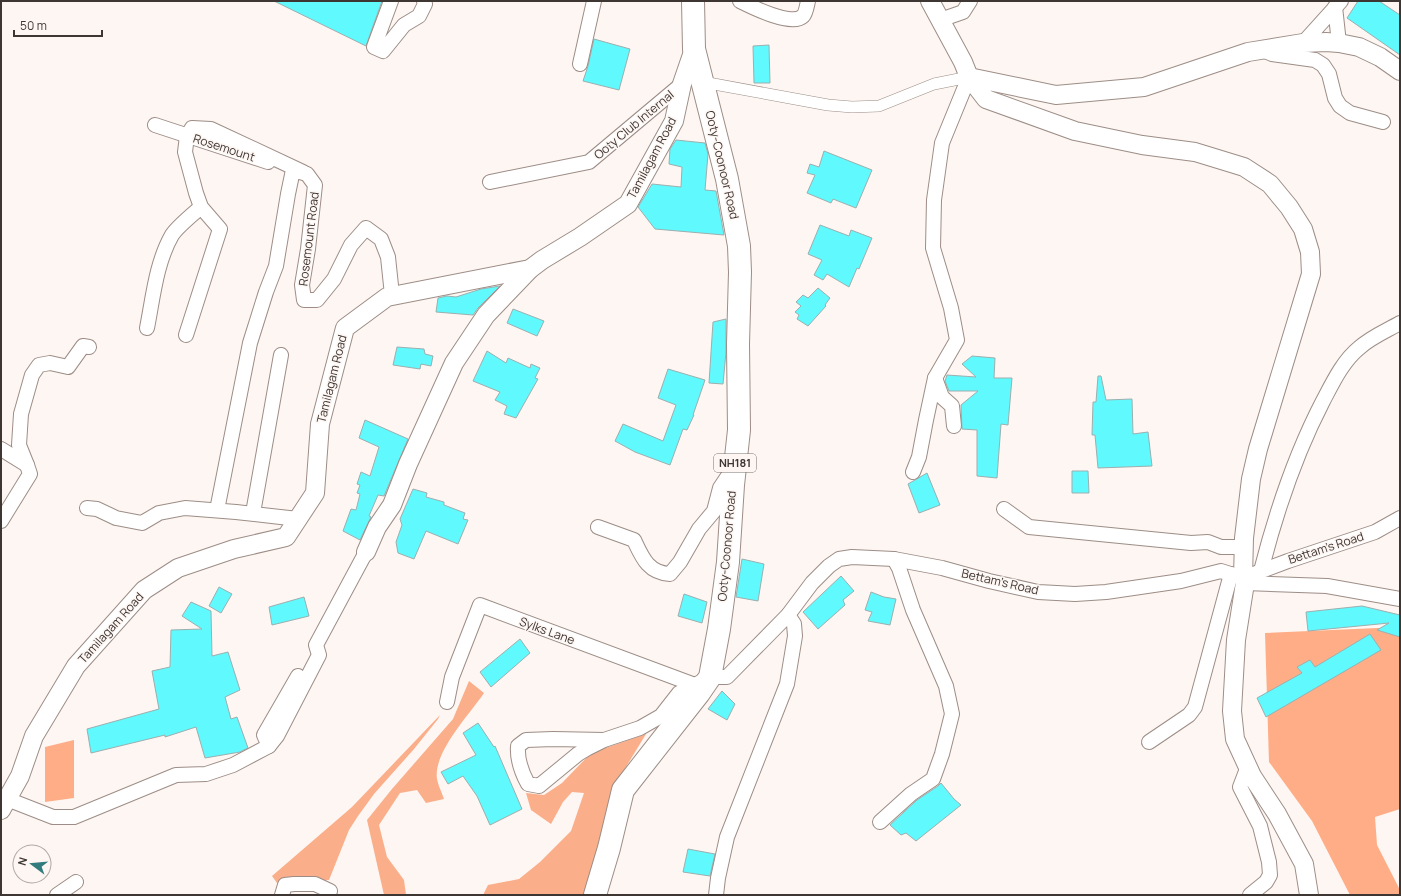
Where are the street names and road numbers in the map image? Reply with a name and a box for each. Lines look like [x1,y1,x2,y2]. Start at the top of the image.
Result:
street label: Ooty Club Internal [590,86,677,163]
street label: Ooty-Coonoor Road [702,109,743,221]
street label: Tamilagam Road [623,114,680,202]
street label: Rosemount [191,130,257,166]
street label: Rosemount Road [294,191,323,287]
street label: Tamilagam Road [312,333,351,425]
road number: NH181 [714,454,756,472]
street label: Ooty-Coonoor Road [713,490,740,602]
street label: Bettam's Road [1286,527,1366,568]
street label: Bettam's Road [960,564,1040,599]
street label: Tamilagam Road [74,588,147,667]
street label: Sylks Lane [517,613,577,648]

